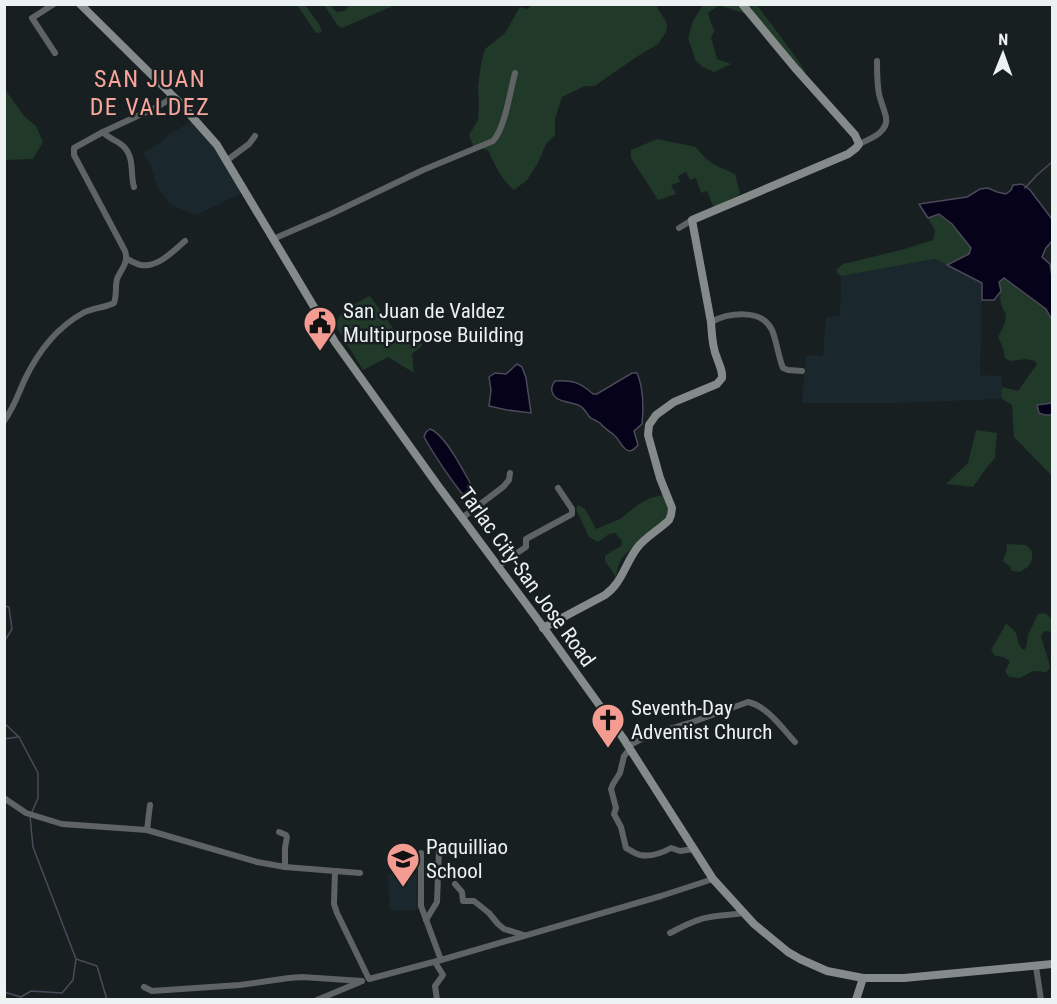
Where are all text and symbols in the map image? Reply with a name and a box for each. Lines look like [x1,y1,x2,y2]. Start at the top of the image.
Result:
north arrow [973,24,1033,84]
text: N [998,30,1008,49]
district label: SAN JUAN DE VALDEZ [90,65,210,121]
place label: San Juan de Valdez Multipurpose Building [343,299,524,347]
public building icon: San Juan de Valdez Multipurpose Building [302,305,338,352]
street label: Tarlac City-San Jose Road [454,483,600,671]
place label: Seventh-Day Adventist Church [631,696,772,744]
church icon: Seventh-Day Adventist Church [590,702,626,749]
place label: Paquilliao School [426,835,508,883]
school or university icon: Paquilliao School [385,841,421,888]

